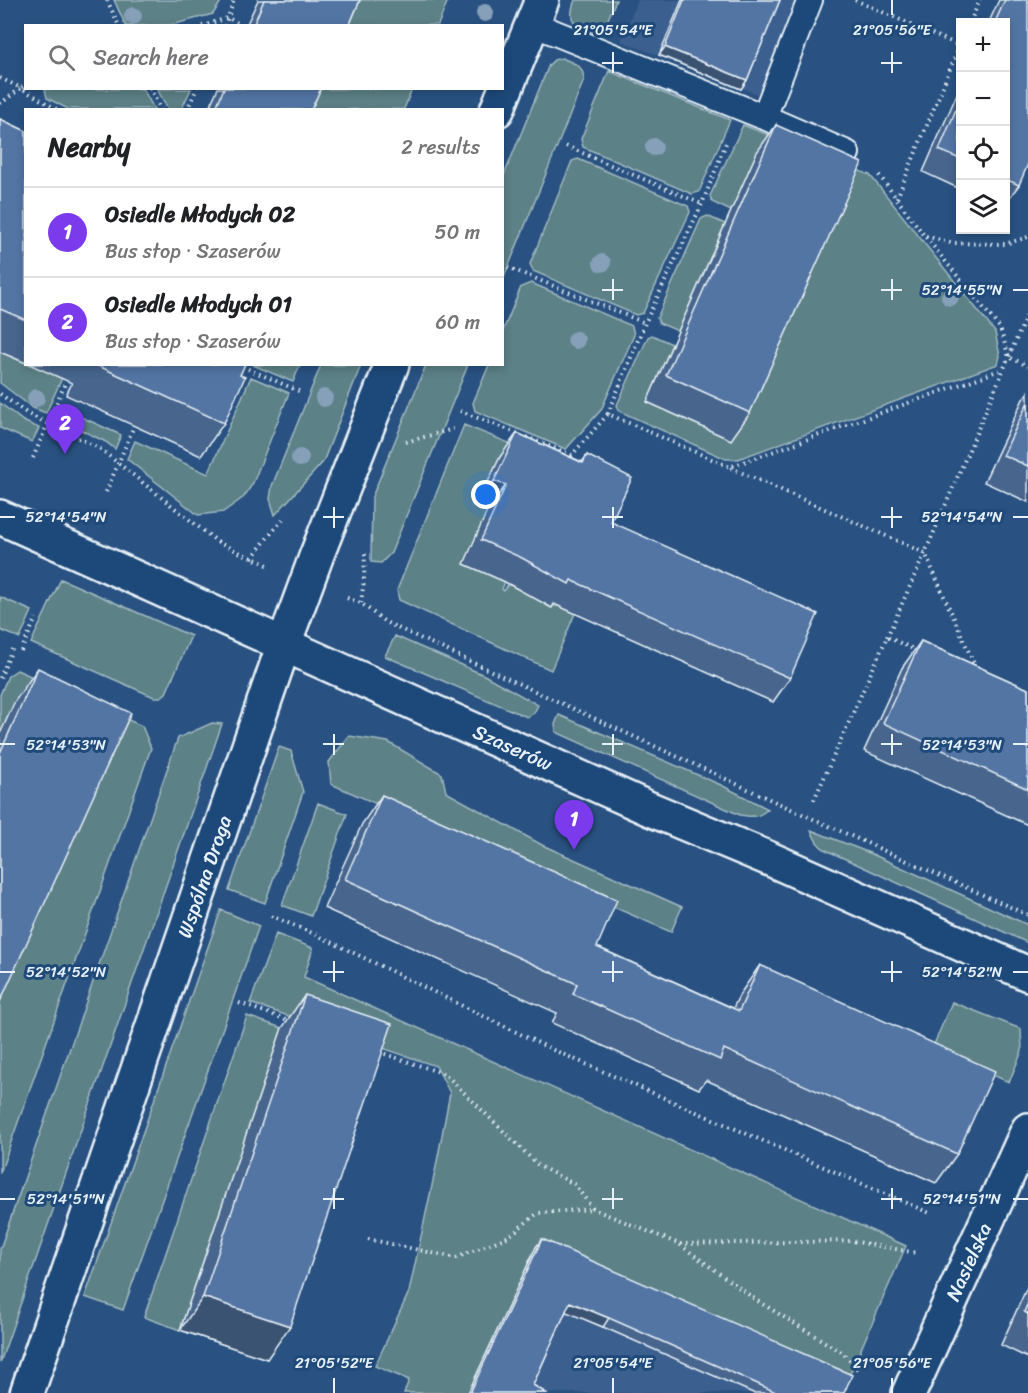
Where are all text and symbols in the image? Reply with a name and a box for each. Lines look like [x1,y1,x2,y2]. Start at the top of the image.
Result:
text: 21°05'54"E [574,17,654,43]
text: 21°05'56"E [853,17,933,43]
map controls [956,18,1010,234]
button: + [956,18,1010,72]
search box [24,24,504,90]
text: Search here [93,38,209,77]
icon: search [45,41,78,74]
button: − [956,72,1010,126]
text: Nearby [48,124,130,170]
button: locate [956,126,1010,180]
text: 2 results [401,130,480,165]
button: layers [956,180,1010,234]
text: Osiedle Młodych 02 [105,195,295,234]
text: 1 [63,215,72,250]
text: 50 m [435,215,480,250]
text: Bus stop · Szaserów [105,234,280,269]
text: 52°14'55"N [922,277,1003,303]
text: Osiedle Młodych 01 [105,285,292,324]
text: 2 [62,305,73,340]
text: 60 m [435,305,480,340]
text: Bus stop · Szaserów [105,324,280,359]
pin: 2 [46,404,84,454]
your location [471,480,500,509]
text: 52°14'54"N [26,504,107,530]
text: 52°14'54"N [922,504,1003,530]
street label: Szaserów [467,715,558,781]
text: 52°14'53"N [26,732,106,758]
text: 52°14'53"N [922,732,1002,758]
pin: 1 [554,800,594,850]
street label: Wspólna Droga [167,811,242,943]
text: 52°14'52"N [26,959,107,985]
text: 52°14'52"N [922,959,1003,985]
text: 52°14'51"N [27,1186,106,1212]
text: 52°14'51"N [923,1186,1002,1212]
street label: Nasielska [936,1217,1002,1307]
text: 21°05'52"E [295,1350,375,1376]
text: 21°05'54"E [574,1350,654,1376]
text: 21°05'56"E [853,1350,933,1376]

